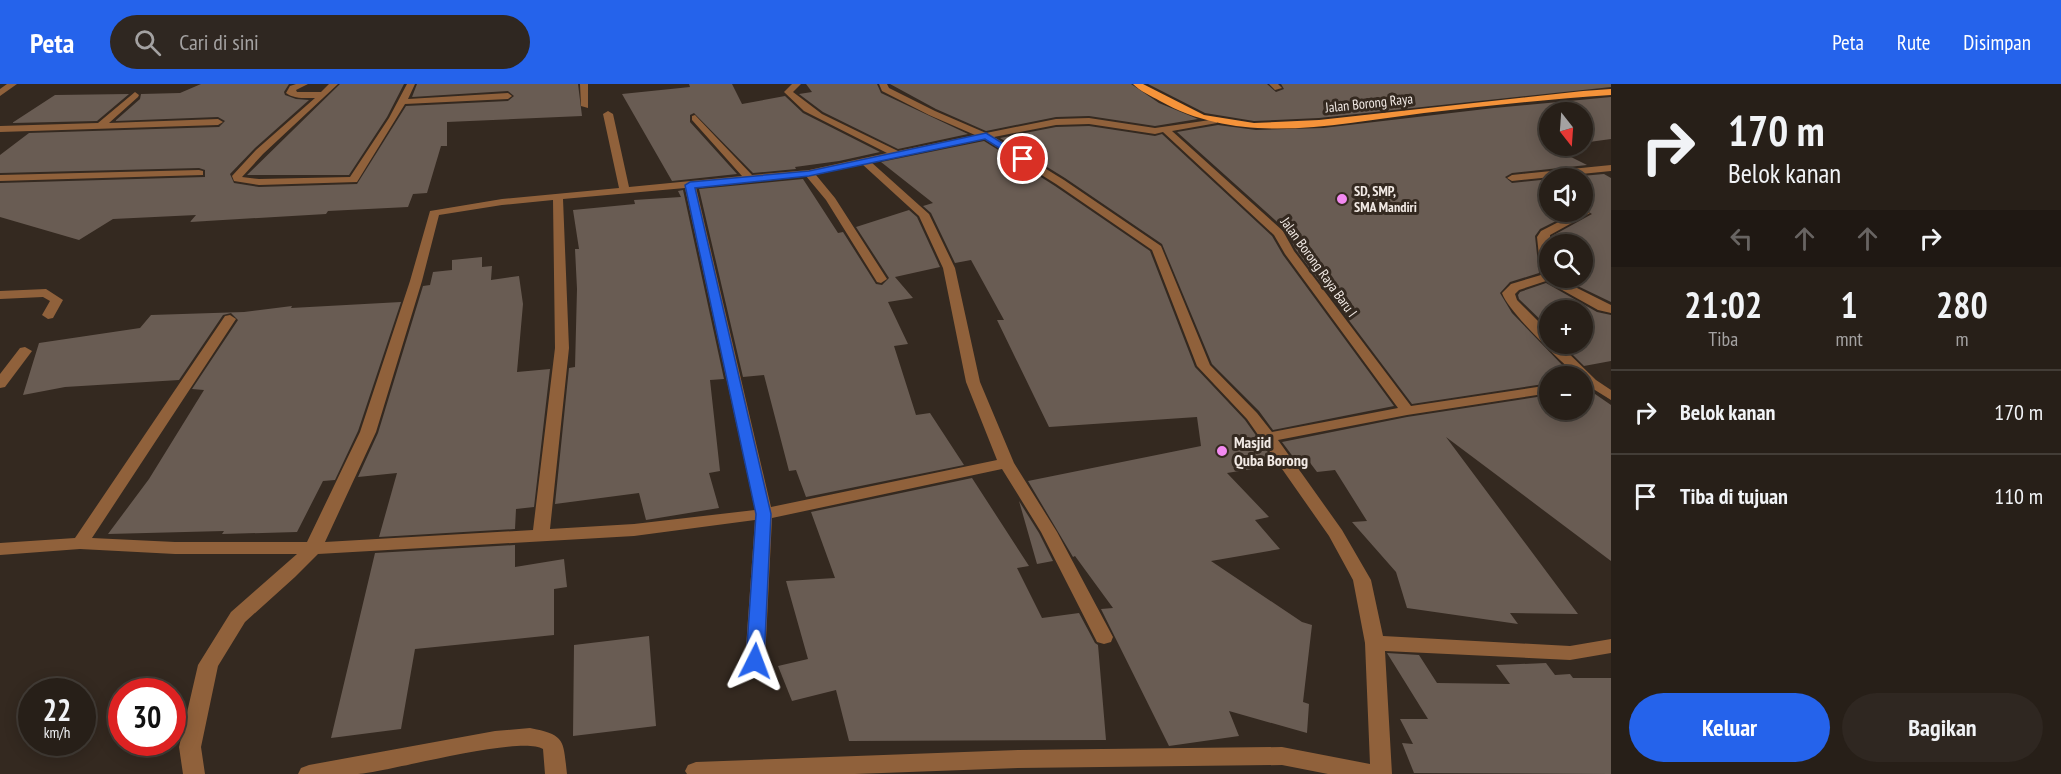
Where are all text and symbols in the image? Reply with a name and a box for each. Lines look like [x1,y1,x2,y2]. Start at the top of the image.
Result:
search box [110,15,530,69]
text: Peta [30,24,74,61]
icon: search [131,26,164,59]
text: Cari di sini [179,28,259,56]
text: Peta [1832,29,1864,56]
text: Rute [1897,29,1930,56]
text: Disimpan [1963,29,2031,56]
street label: Jalan Borong Raya [1323,89,1414,117]
north arrow [1539,102,1593,156]
map controls [1539,102,1593,420]
text: 170 m [1728,103,1825,158]
icon: right [1629,108,1707,186]
pin [997,133,1048,184]
icon: arrive [1006,142,1039,175]
text: Belok kanan [1728,156,1841,190]
button: sound [1539,168,1593,222]
place label: SD, SMP, SMA Mandiri [1354,182,1417,216]
marker: SD, SMP, SMA Mandiri [1335,192,1349,206]
street label: Jalan Borong Raya Baru I [1276,213,1361,320]
icon: left [1725,222,1758,255]
icon: ahead [1788,222,1821,255]
icon: ahead [1851,222,1884,255]
icon: right [1914,222,1947,255]
button: search [1539,234,1593,288]
text: 21:02 [1684,281,1762,328]
text: 1 [1841,281,1858,328]
text: 280 [1936,281,1988,328]
button: + [1539,300,1593,354]
text: Tiba [1708,326,1738,352]
text: mnt [1835,326,1863,352]
text: m [1955,326,1968,352]
button: − [1539,366,1593,420]
icon: right [1629,396,1662,429]
text: Belok kanan [1680,398,1775,426]
text: 170 m [1994,398,2043,426]
place label: Masjid Quba Borong [1234,432,1308,470]
marker: Masjid Quba Borong [1215,444,1229,458]
icon: arrive [1629,480,1662,513]
text: Tiba di tujuan [1680,482,1788,510]
text: 110 m [1994,482,2043,510]
position arrow [723,629,787,693]
speed limit sign: 30 [108,678,186,756]
text: 22 [43,690,71,729]
button: Keluar [1629,693,1830,762]
button: Bagikan [1842,693,2043,762]
text: km/h [44,723,70,742]

